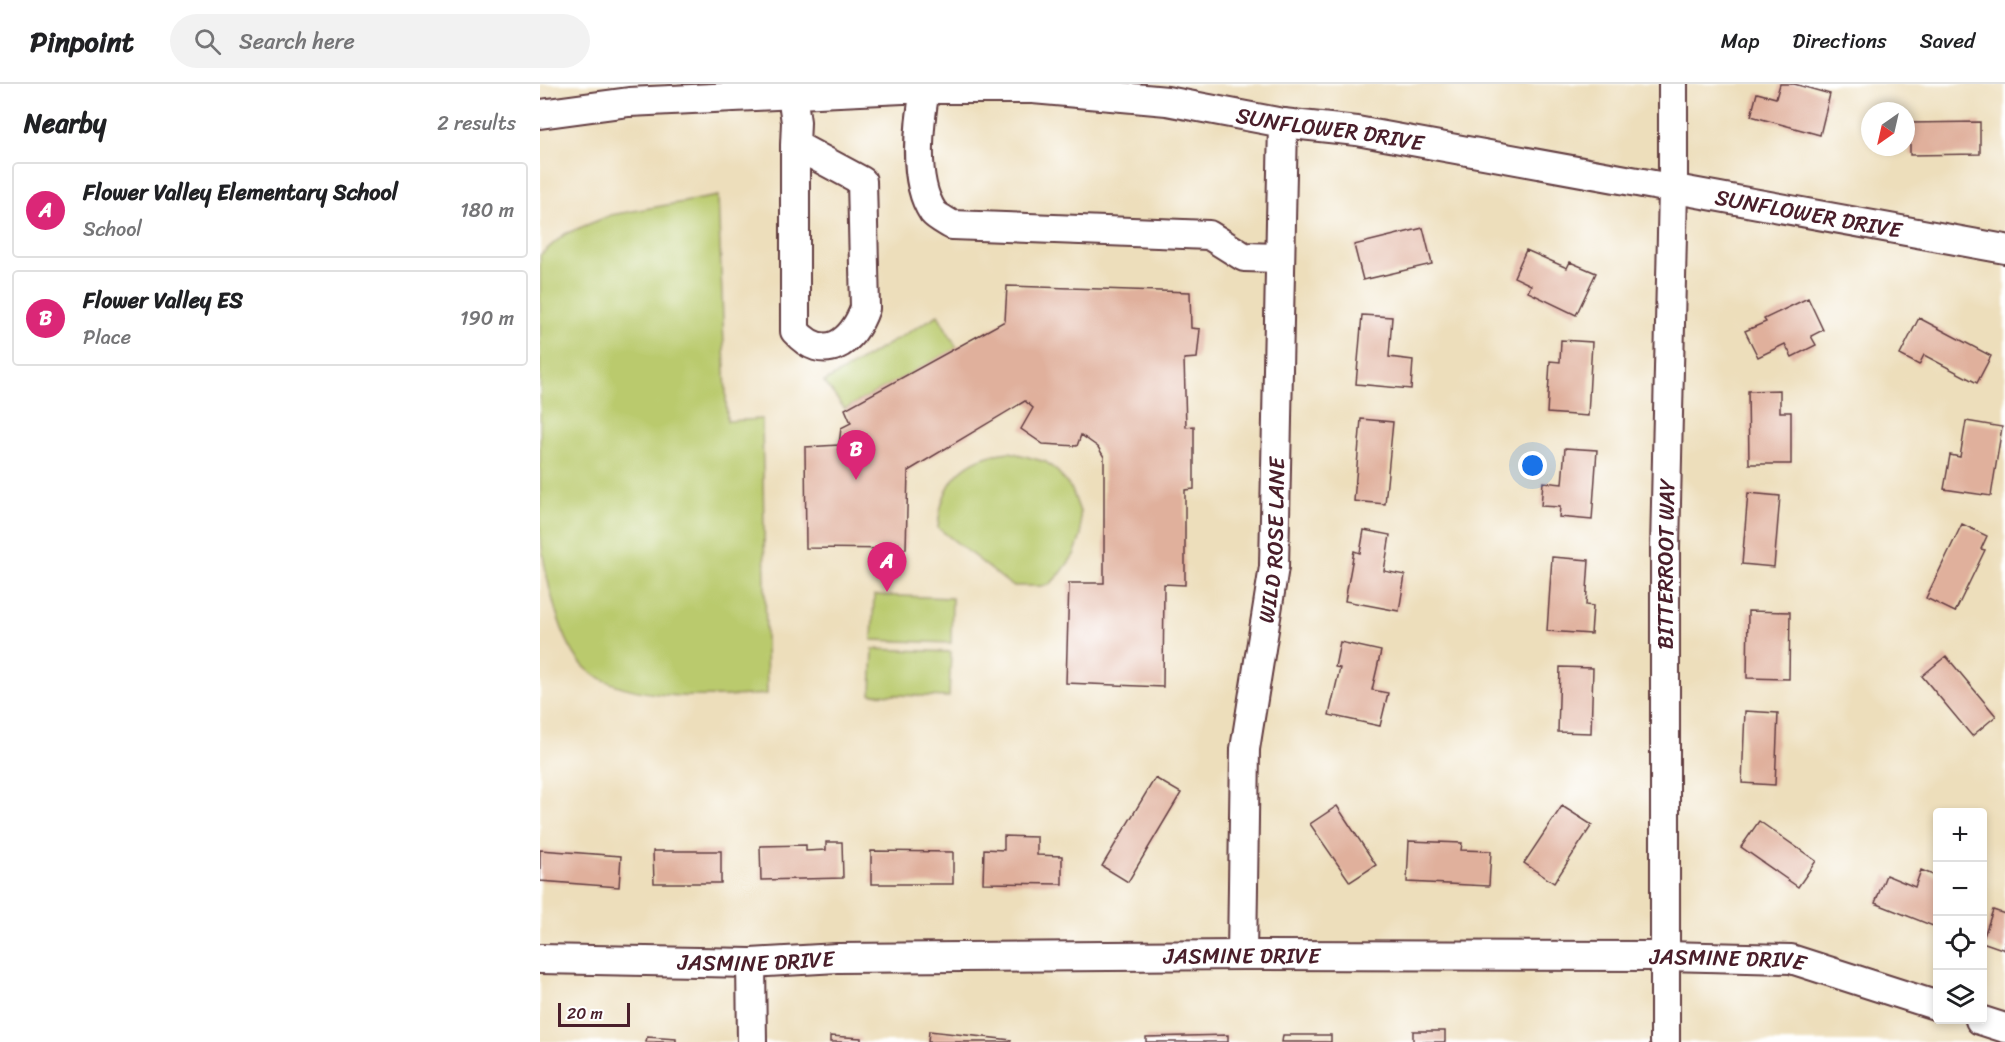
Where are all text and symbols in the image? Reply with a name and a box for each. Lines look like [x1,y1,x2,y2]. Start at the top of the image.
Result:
search box [170,14,590,68]
text: Pinpoint [30,17,134,66]
text: Search here [239,22,355,61]
text: Map [1721,22,1759,60]
text: Directions [1792,22,1887,60]
text: Saved [1920,22,1975,60]
icon: search [191,25,224,58]
street label: SUNFLOWER DRIVE [1233,95,1429,163]
text: Nearby [24,100,106,146]
north arrow [1861,102,1915,156]
text: 2 results [437,106,516,141]
text: Flower Valley Elementary School [83,173,398,212]
street label: SUNFLOWER DRIVE [1712,177,1907,250]
text: A [39,193,52,228]
text: 180 m [460,193,514,228]
text: School [83,212,142,247]
text: Flower Valley ES [83,281,243,320]
text: B [39,301,52,336]
text: 190 m [460,301,514,336]
text: Place [83,320,131,355]
pin: B [836,430,876,480]
your location [1518,451,1547,480]
street label: WILD ROSE LANE [1246,455,1296,626]
street label: BITTERROOT WAY [1645,477,1686,650]
pin: A [868,542,906,592]
map controls [1933,808,1987,1024]
button: + [1933,808,1987,862]
button: − [1933,862,1987,916]
button: locate [1933,916,1987,970]
street label: JASMINE DRIVE [1162,935,1322,975]
street label: JASMINE DRIVE [1648,936,1813,983]
street label: JASMINE DRIVE [676,939,837,983]
button: layers [1933,970,1987,1024]
text: 20 m [567,999,603,1028]
scale bar [558,1000,630,1028]

